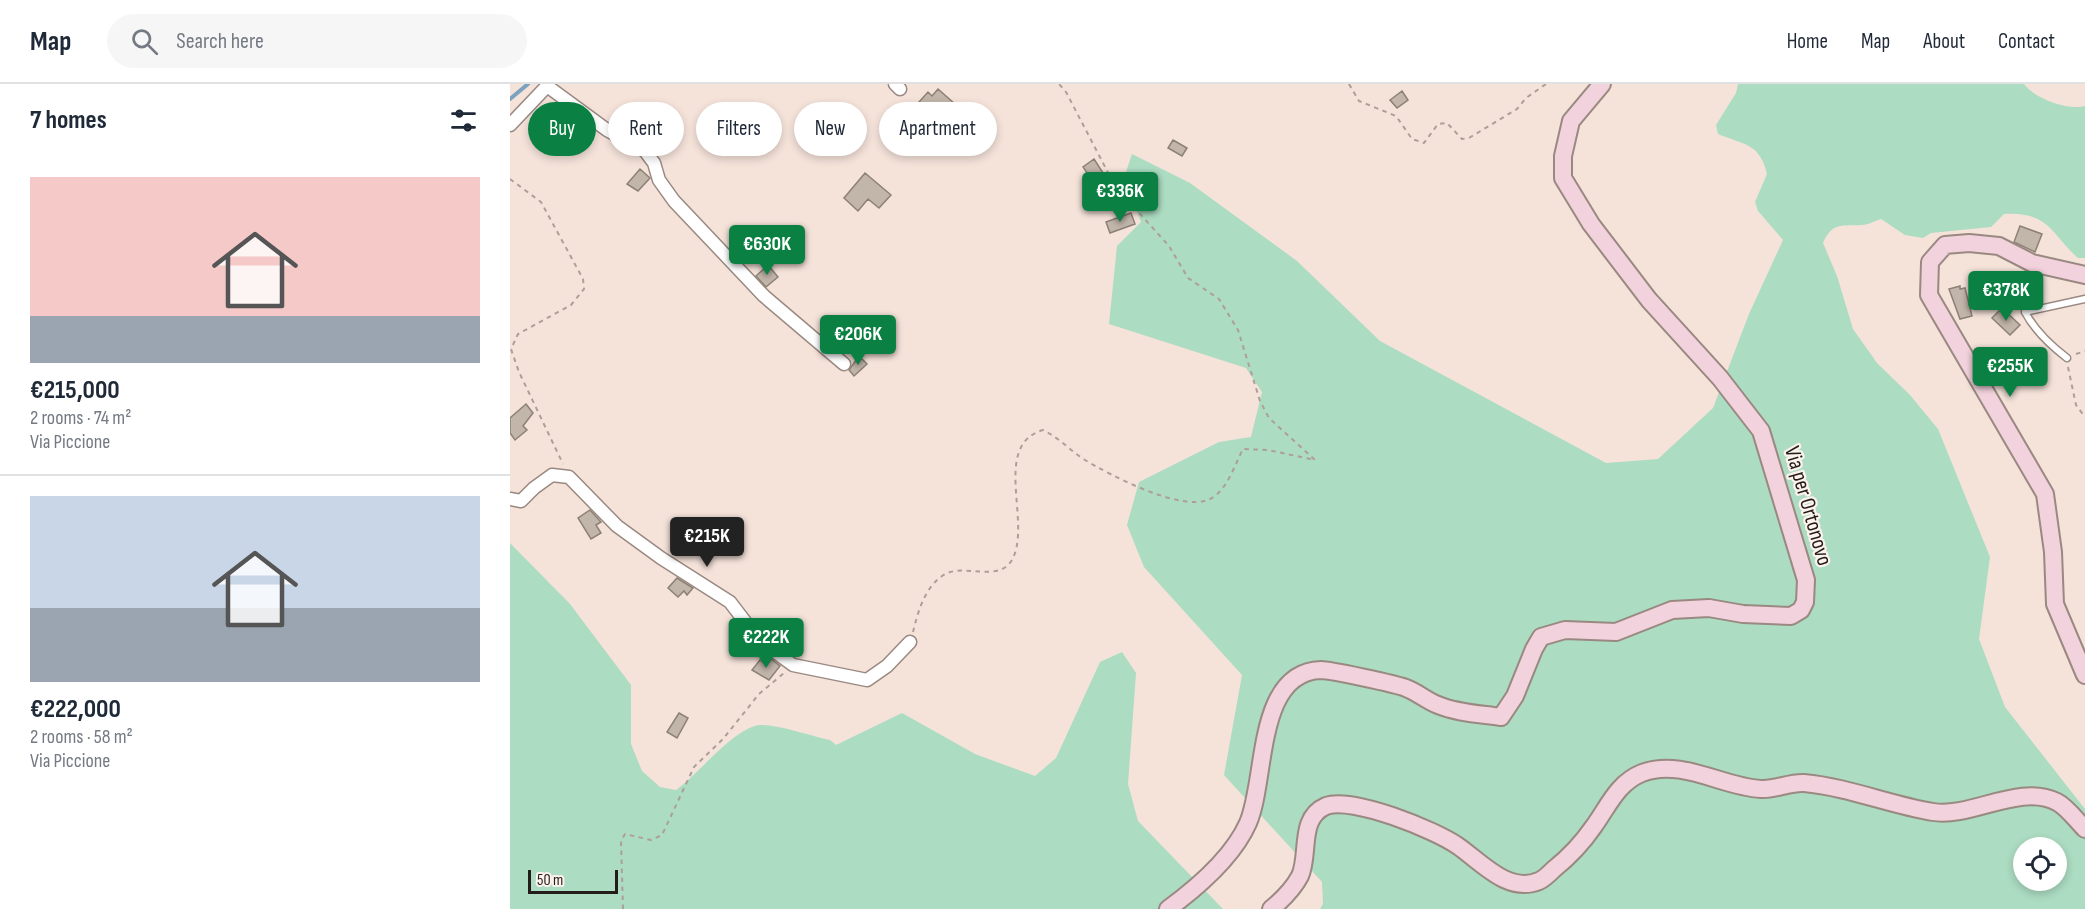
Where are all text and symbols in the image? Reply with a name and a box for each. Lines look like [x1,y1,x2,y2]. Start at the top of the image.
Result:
search box [107,14,527,68]
text: Map [30,25,71,58]
icon: search [128,25,161,58]
text: Search here [176,28,264,55]
text: Home [1787,29,1828,54]
text: Map [1861,29,1890,54]
text: About [1923,29,1965,54]
text: Contact [1998,29,2055,54]
chip: Buy [528,102,596,156]
chip: Rent [608,102,684,156]
chip: Filters [696,102,782,156]
chip: New [794,102,867,156]
chip: Apartment [879,102,997,156]
icon: filters [447,104,480,137]
text: 7 homes [30,105,107,136]
pin: €336K [1078,172,1162,223]
text: €336K [1096,179,1144,203]
icon: home [201,216,309,324]
pin: €630K [725,225,809,276]
text: €630K [743,232,791,256]
pin: €378K [1964,271,2048,322]
text: €378K [1982,278,2030,302]
pin: €206K [816,315,900,366]
text: €206K [834,322,882,346]
pin: €255K [1968,347,2052,398]
text: €255K [1987,354,2033,378]
text: €215,000 [30,375,120,406]
text: 2 rooms · 74 m² [30,406,131,430]
text: Via Piccione [30,430,110,454]
street label: Via per Ortonovo [1778,443,1838,569]
pin: €215K [665,517,749,568]
text: €215K [684,524,730,548]
icon: home [201,535,309,643]
pin: €222K [724,618,808,669]
text: €222K [743,625,789,649]
text: €222,000 [30,694,121,725]
text: 2 rooms · 58 m² [30,725,133,749]
text: Via Piccione [30,749,110,773]
map controls [2013,837,2067,891]
button: locate [2013,837,2067,891]
scale bar [528,867,618,894]
text: 50 m [537,871,563,890]

